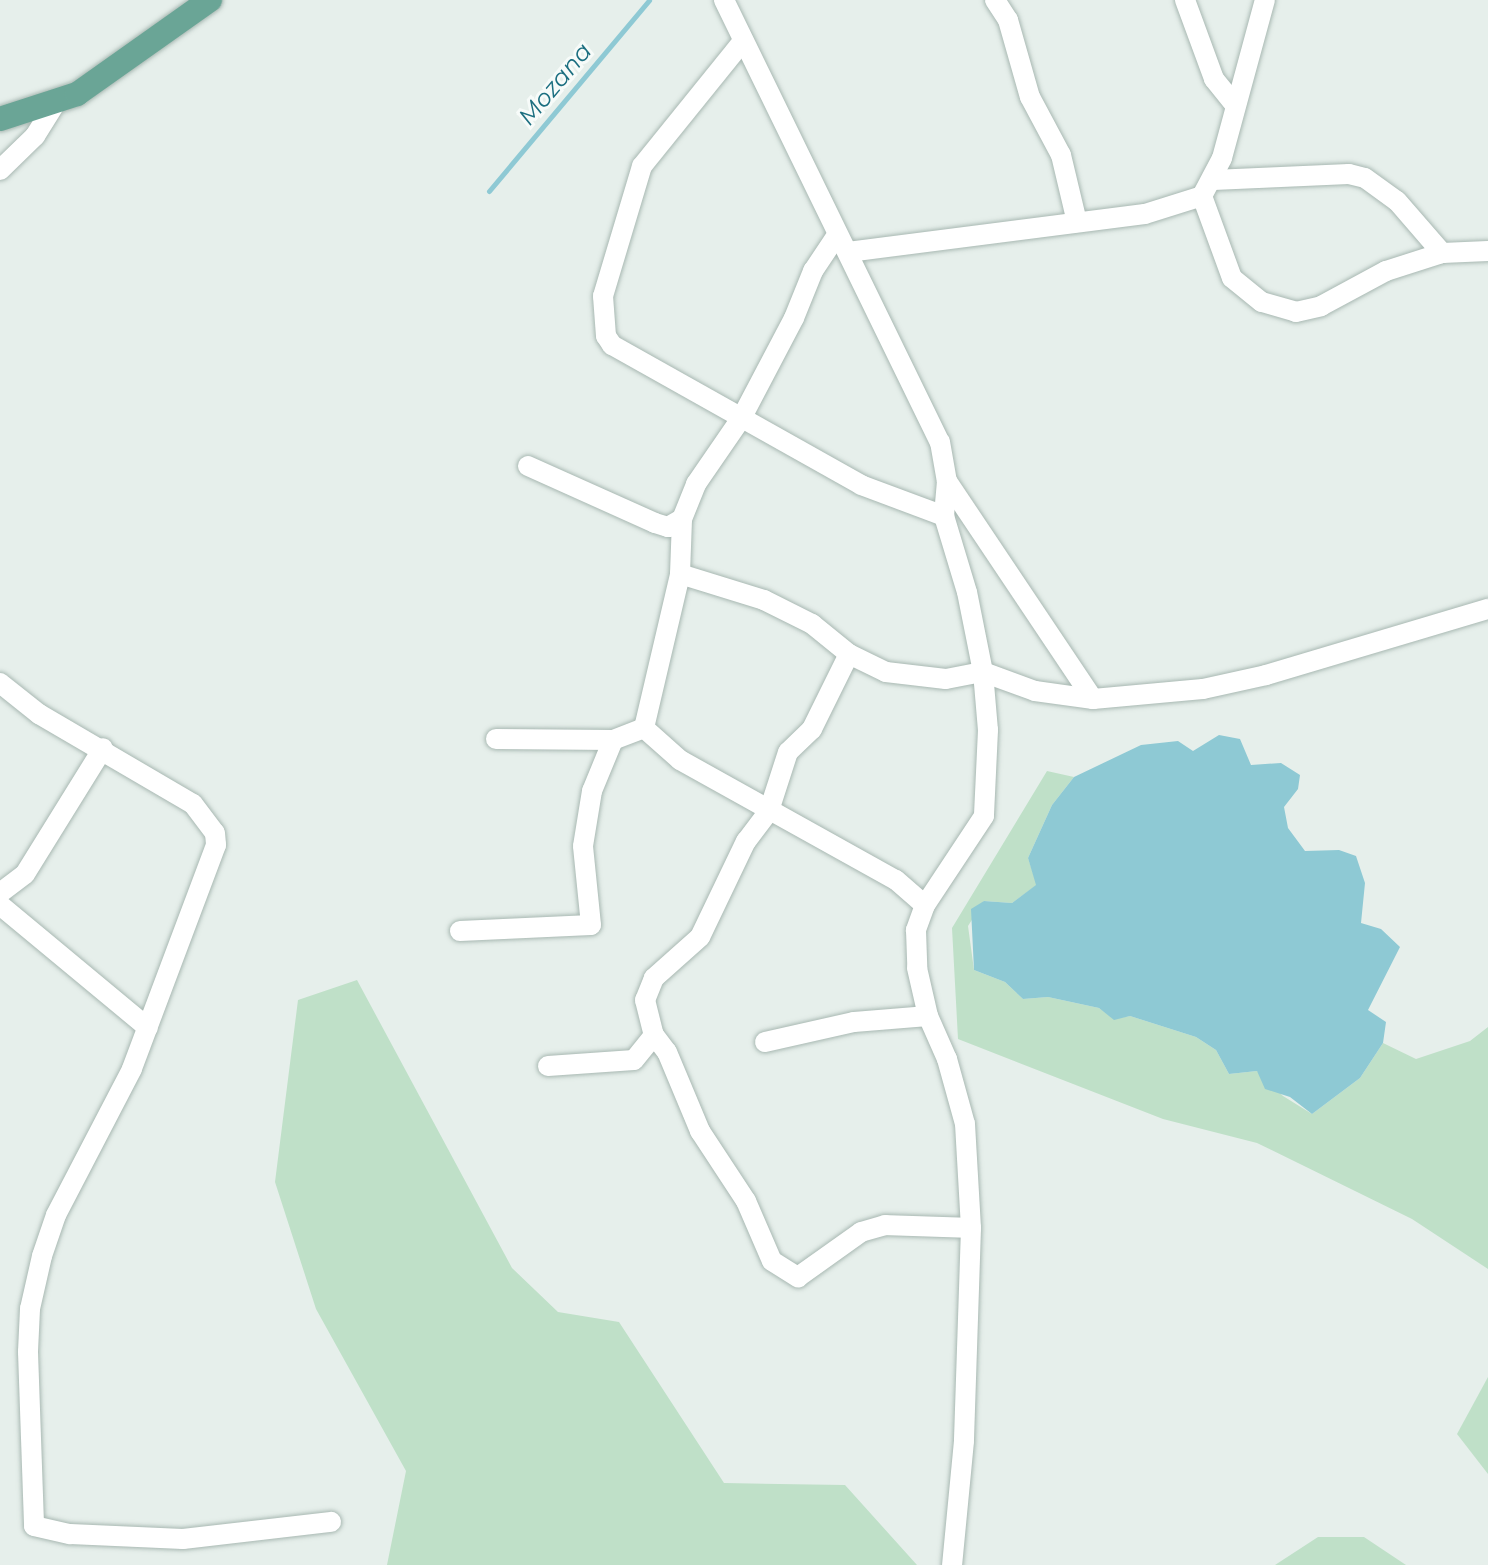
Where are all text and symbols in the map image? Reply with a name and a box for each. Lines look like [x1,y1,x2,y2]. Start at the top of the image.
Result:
water label: Mozana [512,37,598,131]

